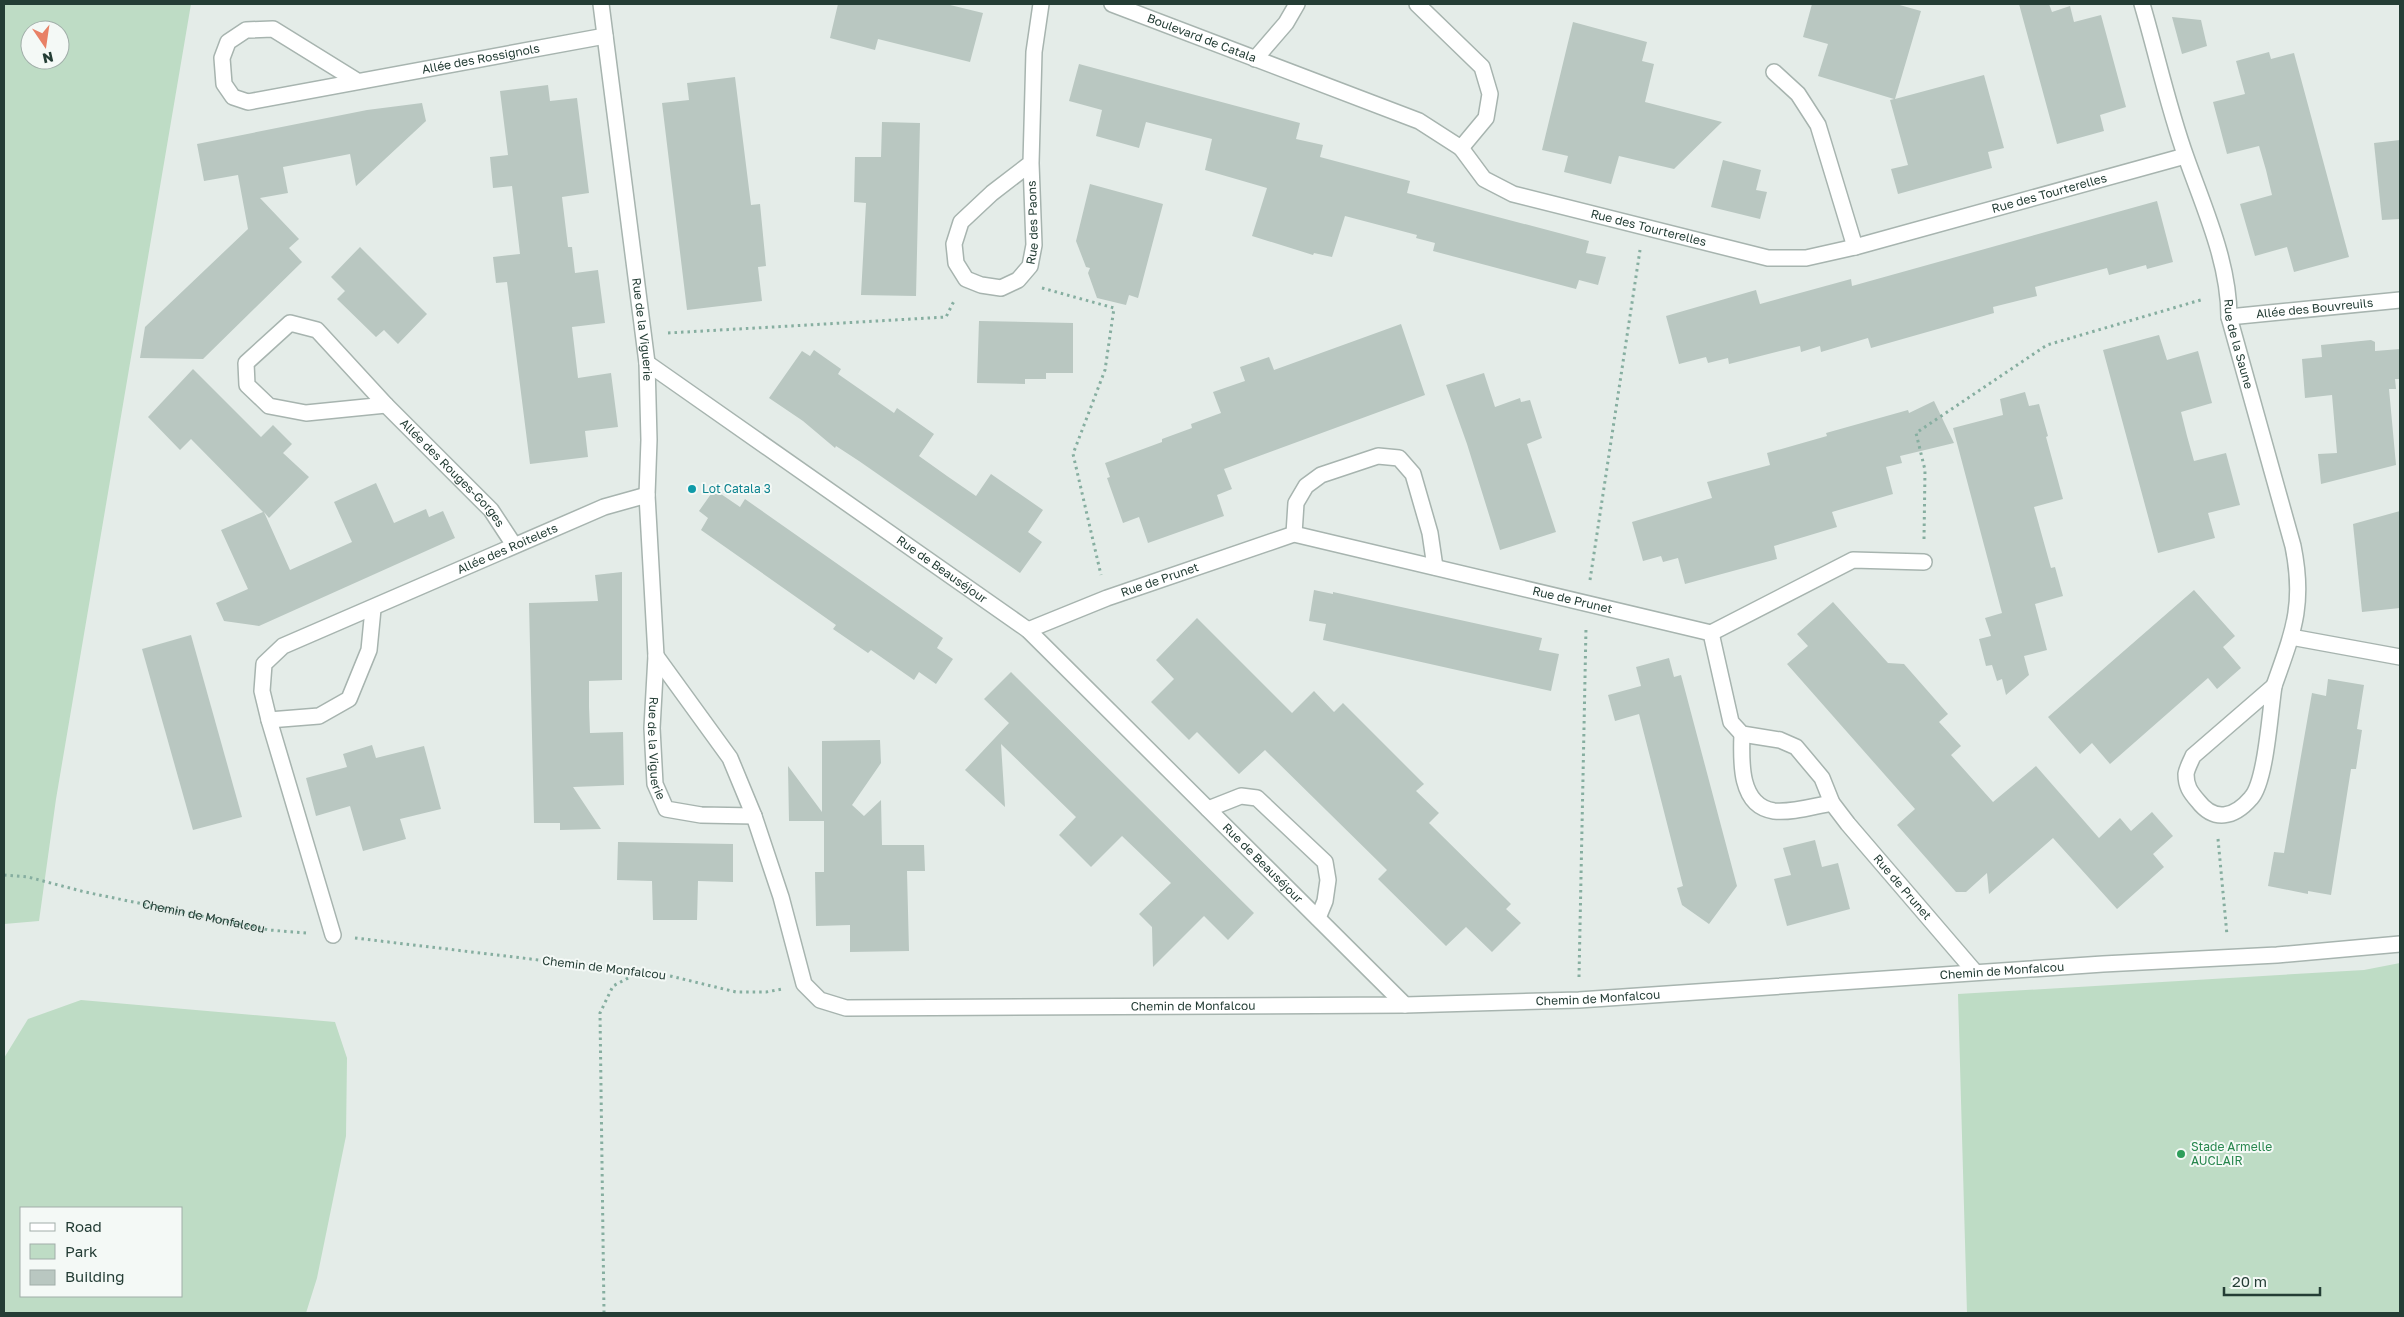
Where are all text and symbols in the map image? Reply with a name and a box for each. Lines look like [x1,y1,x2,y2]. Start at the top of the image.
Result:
street label: Boulevard de Catala [1145,10,1259,65]
north arrow [20,20,70,70]
street label: Allée des Rossignols [421,40,541,77]
text: N [41,49,55,68]
street label: Rue des Tourterelles [1990,170,2109,216]
street label: Rue des Paons [1022,180,1041,266]
street label: Rue des Tourterelles [1589,206,1708,249]
street label: Rue de la Viguerie [629,277,655,381]
street label: Allée des Bouvreuils [2255,295,2374,321]
street label: Rue de la Saune [2221,298,2257,391]
street label: Allée des Rouges-Gorges [397,415,508,530]
place label: Lot Catala 3 [702,481,771,496]
marker: Lot Catala 3 [686,483,698,495]
street label: Allée des Roitelets [455,520,560,577]
street label: Rue de Beauséjour [894,532,991,606]
street label: Rue de Prunet [1119,559,1201,600]
street label: Rue de Prunet [1531,583,1614,616]
street label: Rue de la Viguerie [645,696,669,802]
street label: Rue de Beauséjour [1220,820,1306,906]
street label: Rue de Prunet [1870,851,1935,923]
street label: Chemin de Monfalcou [141,896,266,936]
street label: Chemin de Monfalcou [541,952,667,983]
street label: Chemin de Monfalcou [1939,959,2065,982]
street label: Chemin de Monfalcou [1535,986,1661,1008]
street label: Chemin de Monfalcou [1131,998,1255,1013]
place label: Stade Armelle AUCLAIR [2191,1139,2272,1168]
marker: Stade Armelle AUCLAIR [2175,1148,2187,1160]
legend [20,1207,182,1297]
text: Road [65,1217,102,1235]
text: Park [65,1242,98,1260]
scale bar [2224,1264,2320,1296]
text: Building [65,1267,125,1285]
text: 20 m [2232,1272,2267,1290]

